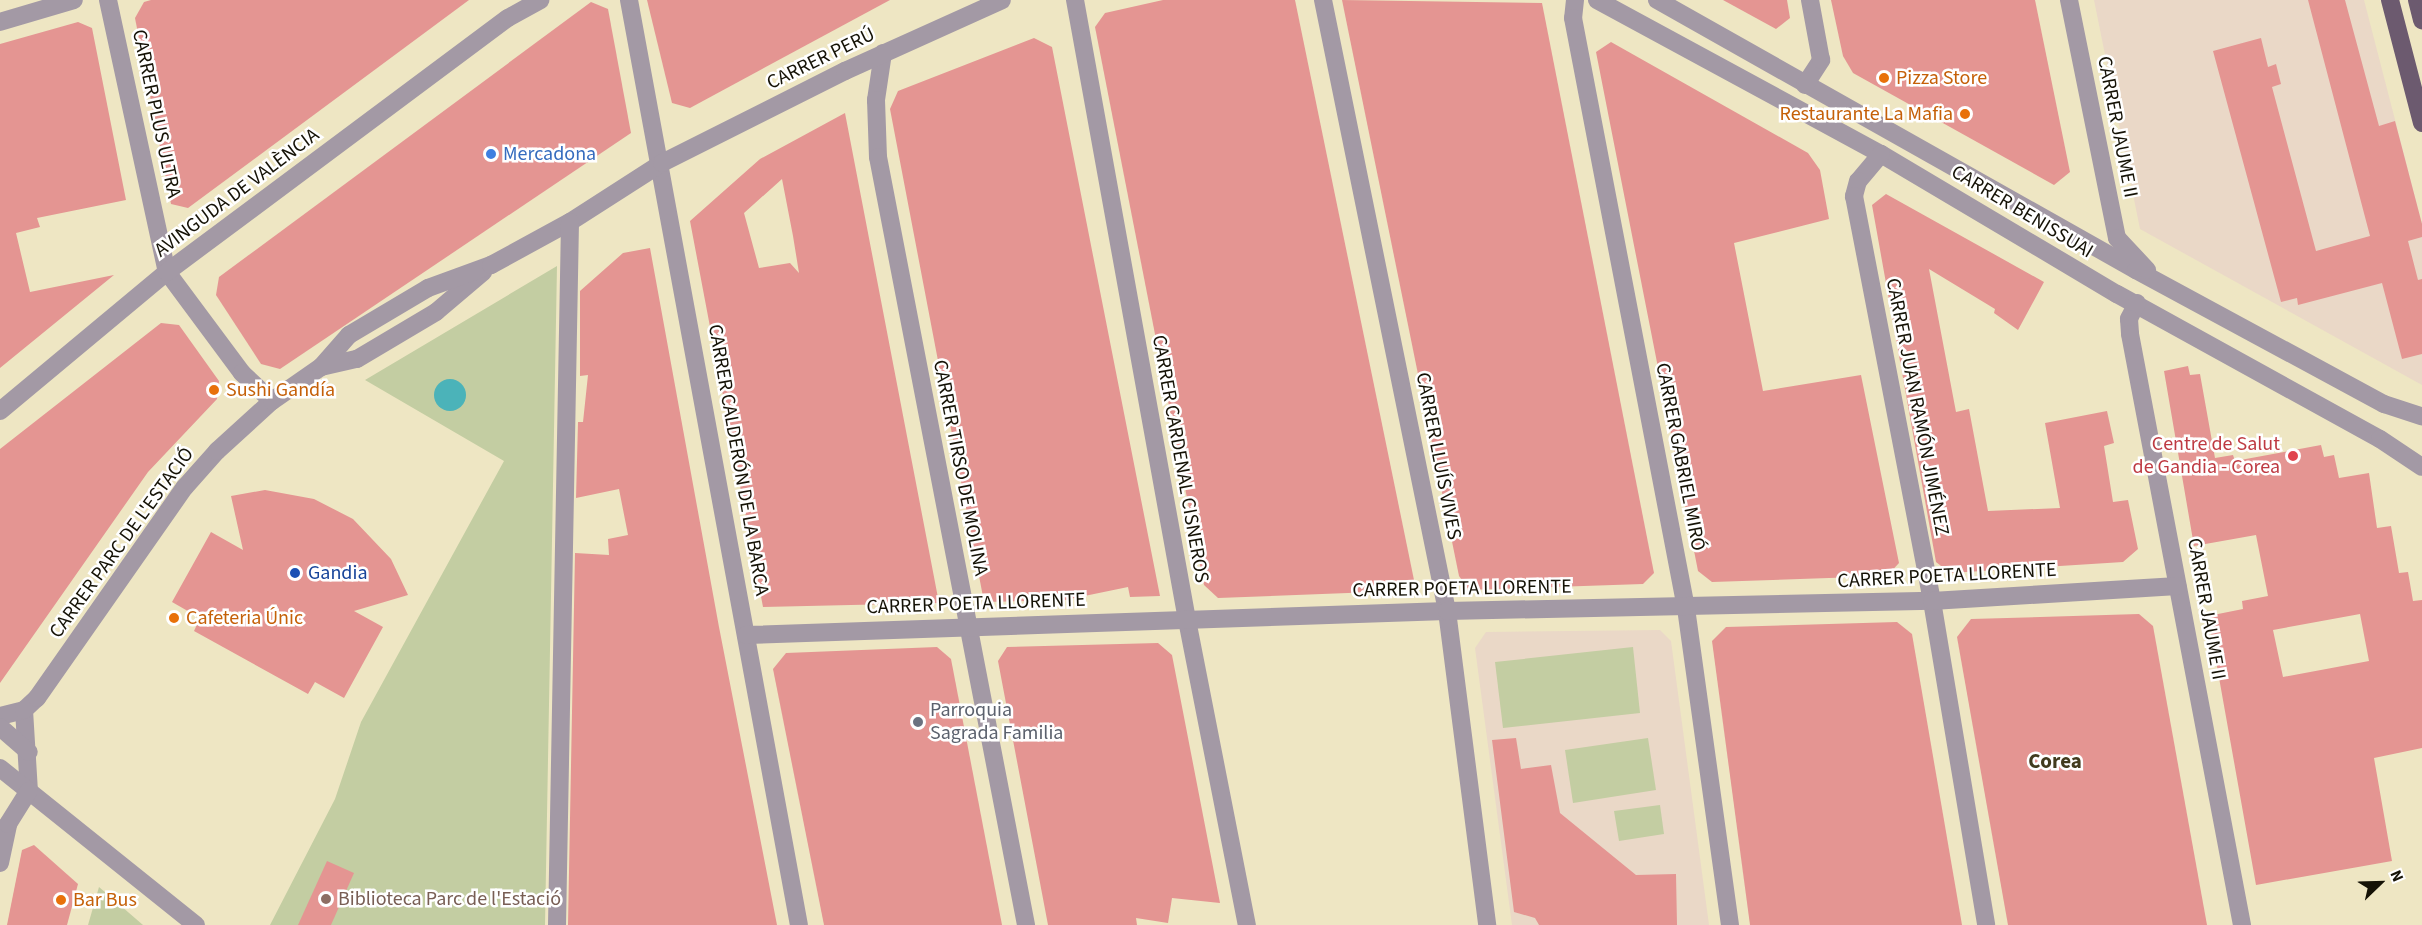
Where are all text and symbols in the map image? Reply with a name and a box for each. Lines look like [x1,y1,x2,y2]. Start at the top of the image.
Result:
street label: CARRER PERÚ [763,23,879,95]
street label: CARRER PLUS ULTRA [126,27,186,201]
street label: CARRER JAUME II [2092,54,2142,200]
place label: Pizza Store [1896,66,1987,90]
marker: Pizza Store [1877,71,1891,85]
place label: Restaurante La Mafia [1779,102,1953,126]
marker: Restaurante La Mafia [1958,107,1972,121]
street label: AVINGUDA DE VALÈNCIA [150,123,324,263]
place label: Mercadona [503,142,596,166]
marker: Mercadona [484,147,498,161]
street label: CARRER BENISSUAI [1947,160,2097,264]
street label: CARRER JUAN RAMÓN JIMÉNEZ [1880,276,1954,538]
street label: CARRER CALDERÓN DE LA BARCA [702,322,774,598]
street label: CARRER CARDENAL CISNEROS [1146,333,1214,585]
street label: CARRER TIRSO DE MOLINA [927,358,993,578]
street label: CARRER GABRIEL MIRÓ [1650,361,1710,553]
street label: CARRER LLUÍS VIVES [1410,370,1466,542]
place label: Sushi Gandía [226,378,335,402]
marker: Sushi Gandía [207,383,221,397]
place label: Centre de Salut de Gandia - Corea [2133,432,2280,479]
street label: CARRER PARC DE L'ESTACIÓ [45,443,199,643]
marker: Centre de Salut de Gandia - Corea [2284,447,2302,465]
street label: CARRER JAUME II [2182,536,2230,682]
street label: CARRER POETA LLORENTE [1837,558,2057,594]
place label: Gandia [308,561,367,585]
marker: Gandia [286,564,304,582]
street label: CARRER POETA LLORENTE [1352,575,1572,603]
street label: CARRER POETA LLORENTE [866,588,1086,620]
place label: Cafeteria Únic [186,606,303,630]
marker: Cafeteria Únic [167,611,181,625]
place label: Parroquia Sagrada Familia [930,698,1063,745]
marker: Parroquia Sagrada Familia [911,715,925,729]
district label: Corea [2028,748,2082,774]
north arrow [2350,853,2410,913]
text: N [2384,867,2409,885]
place label: Biblioteca Parc de l'Estació [338,887,561,911]
place label: Bar Bus [73,888,137,912]
marker: Biblioteca Parc de l'Estació [319,892,333,906]
marker: Bar Bus [54,893,68,907]

